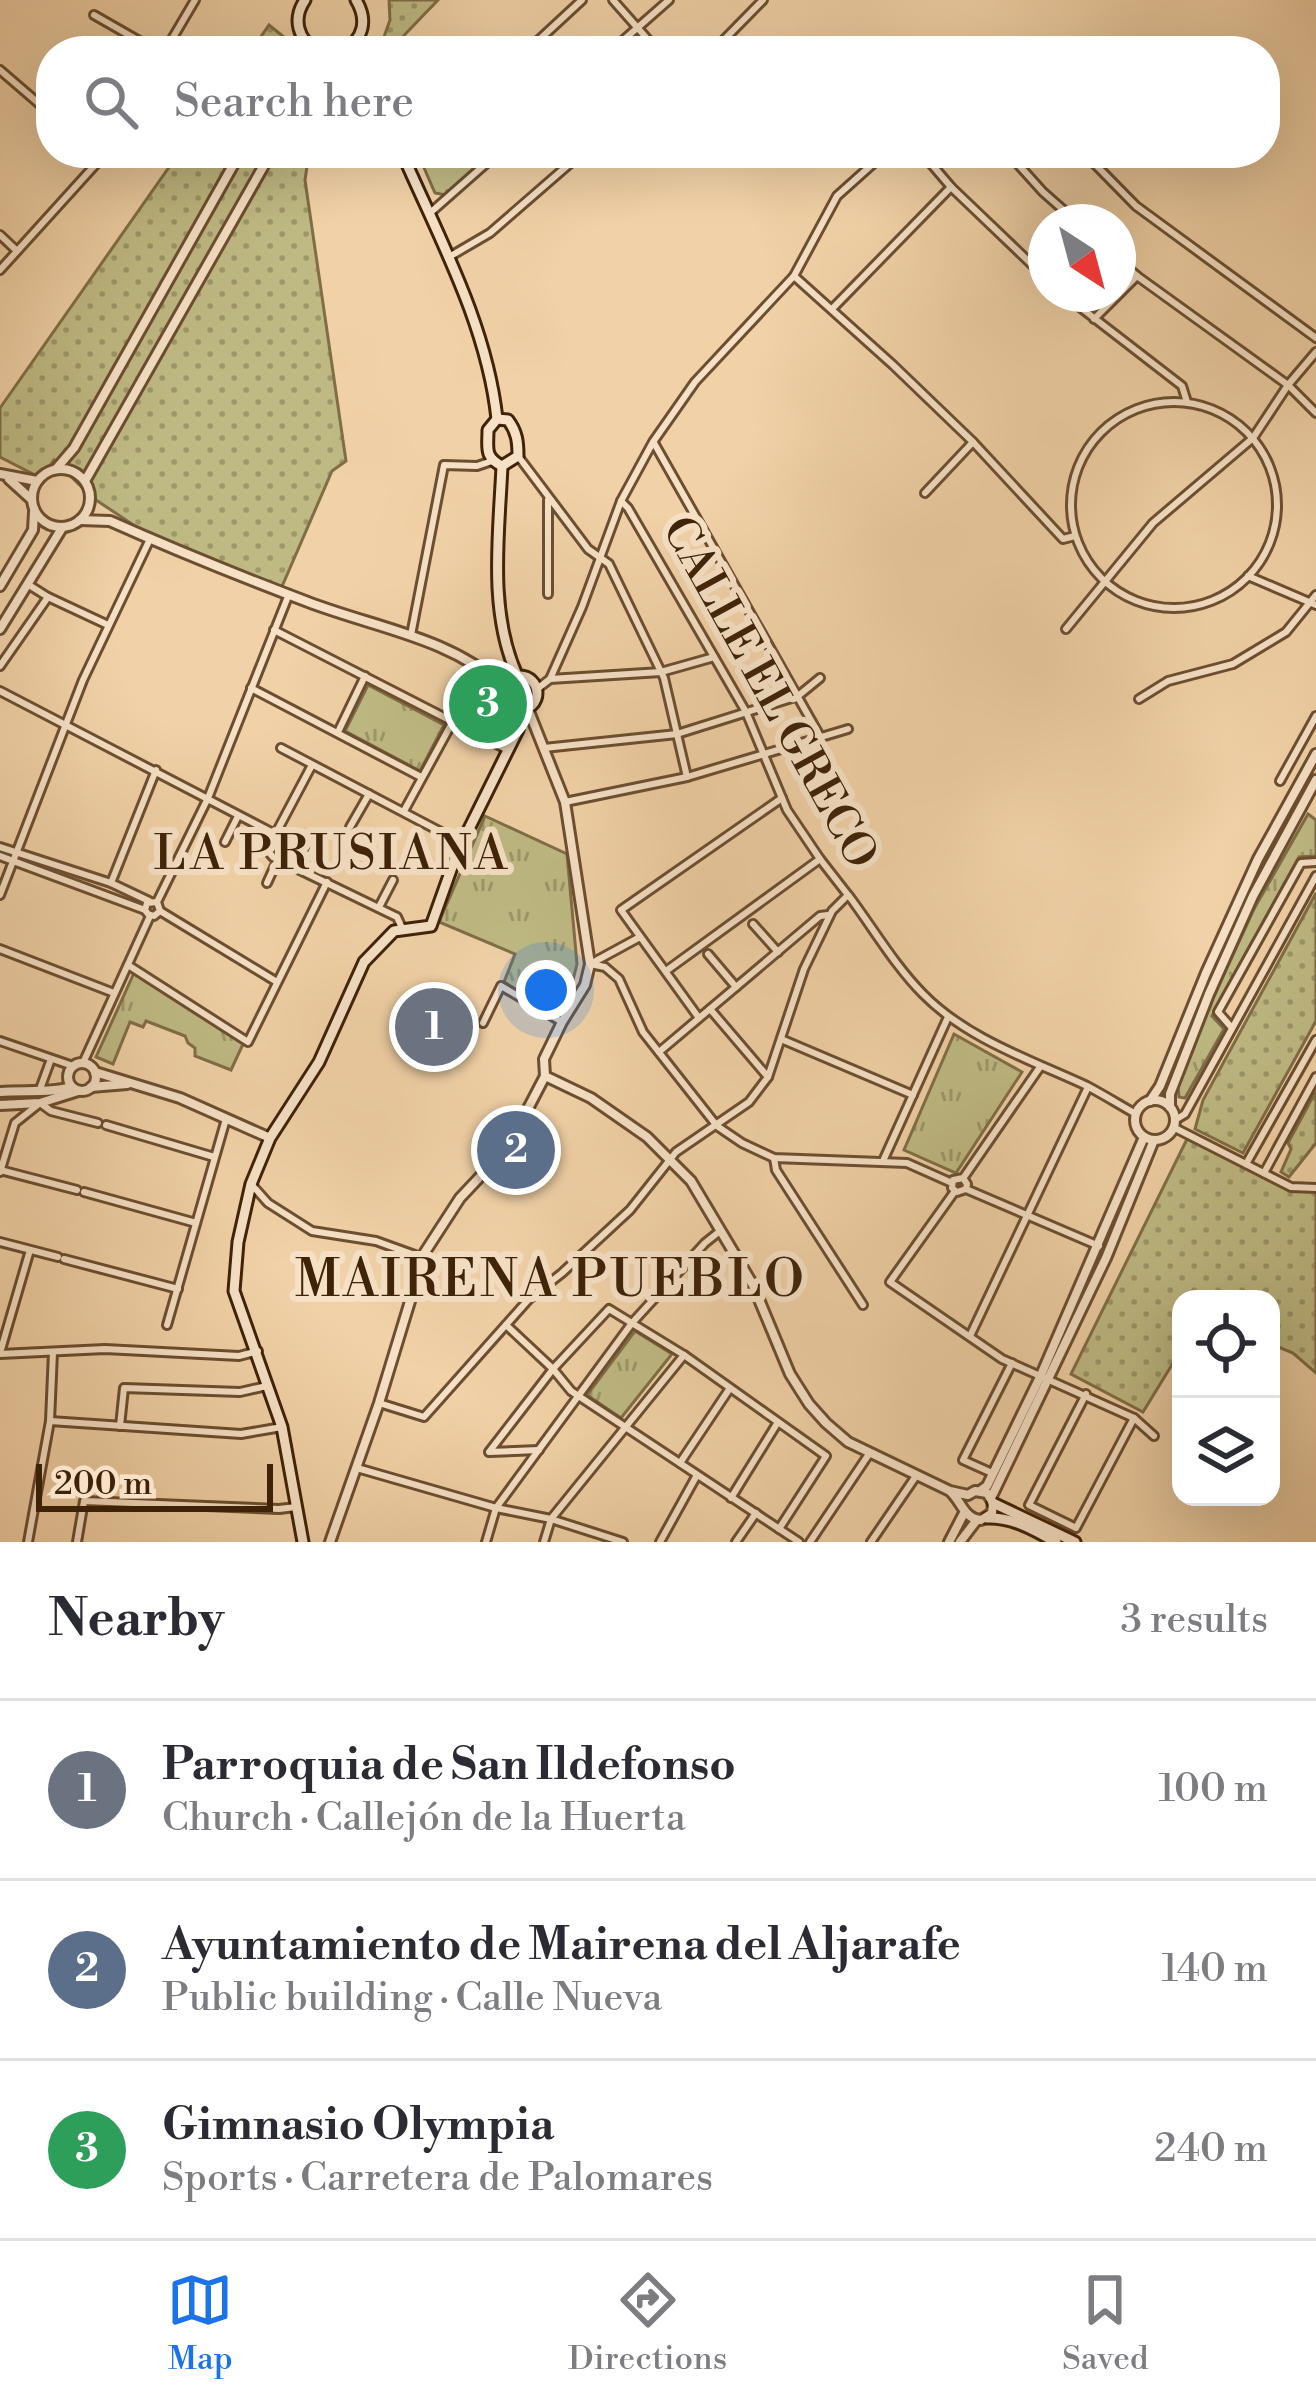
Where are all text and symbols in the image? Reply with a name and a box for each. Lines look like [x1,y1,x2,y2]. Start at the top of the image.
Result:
search box [36,36,1280,168]
icon: search [78,69,144,135]
text: Search here [174,74,414,131]
north arrow [1028,204,1136,312]
street label: CALLE EL GRECO [649,507,889,879]
pin: 3 [449,659,527,749]
district label: LA PRUSIANA [154,825,510,885]
your location [516,960,576,1020]
pin: 1 [395,982,473,1072]
pin: 2 [477,1105,555,1195]
district label: MAIRENA PUEBLO [295,1249,807,1313]
map controls [1172,1290,1280,1506]
button: locate [1172,1290,1280,1398]
button: layers [1172,1398,1280,1506]
scale bar [36,1458,273,1511]
text: 200 m [54,1464,152,1505]
text: Nearby [48,1588,224,1652]
text: 3 results [1120,1596,1268,1645]
text: Parroquia de San Ildefonso [162,1737,736,1794]
text: 1 [78,1765,96,1814]
text: 100 m [1159,1765,1268,1814]
text: Church · Callejón de la Huerta [162,1794,686,1843]
text: Ayuntamiento de Mairena del Aljarafe [162,1917,961,1974]
text: 2 [75,1945,99,1994]
text: 140 m [1161,1945,1268,1994]
text: Public building · Calle Nueva [162,1974,662,2023]
text: Gimnasio Olympia [162,2097,554,2154]
text: 3 [75,2125,99,2174]
text: 240 m [1154,2125,1268,2174]
text: Sports · Carretera de Palomares [162,2154,713,2203]
tab: Map [167,2267,233,2380]
tab: Directions [568,2267,727,2380]
tab: Saved [1062,2267,1149,2380]

